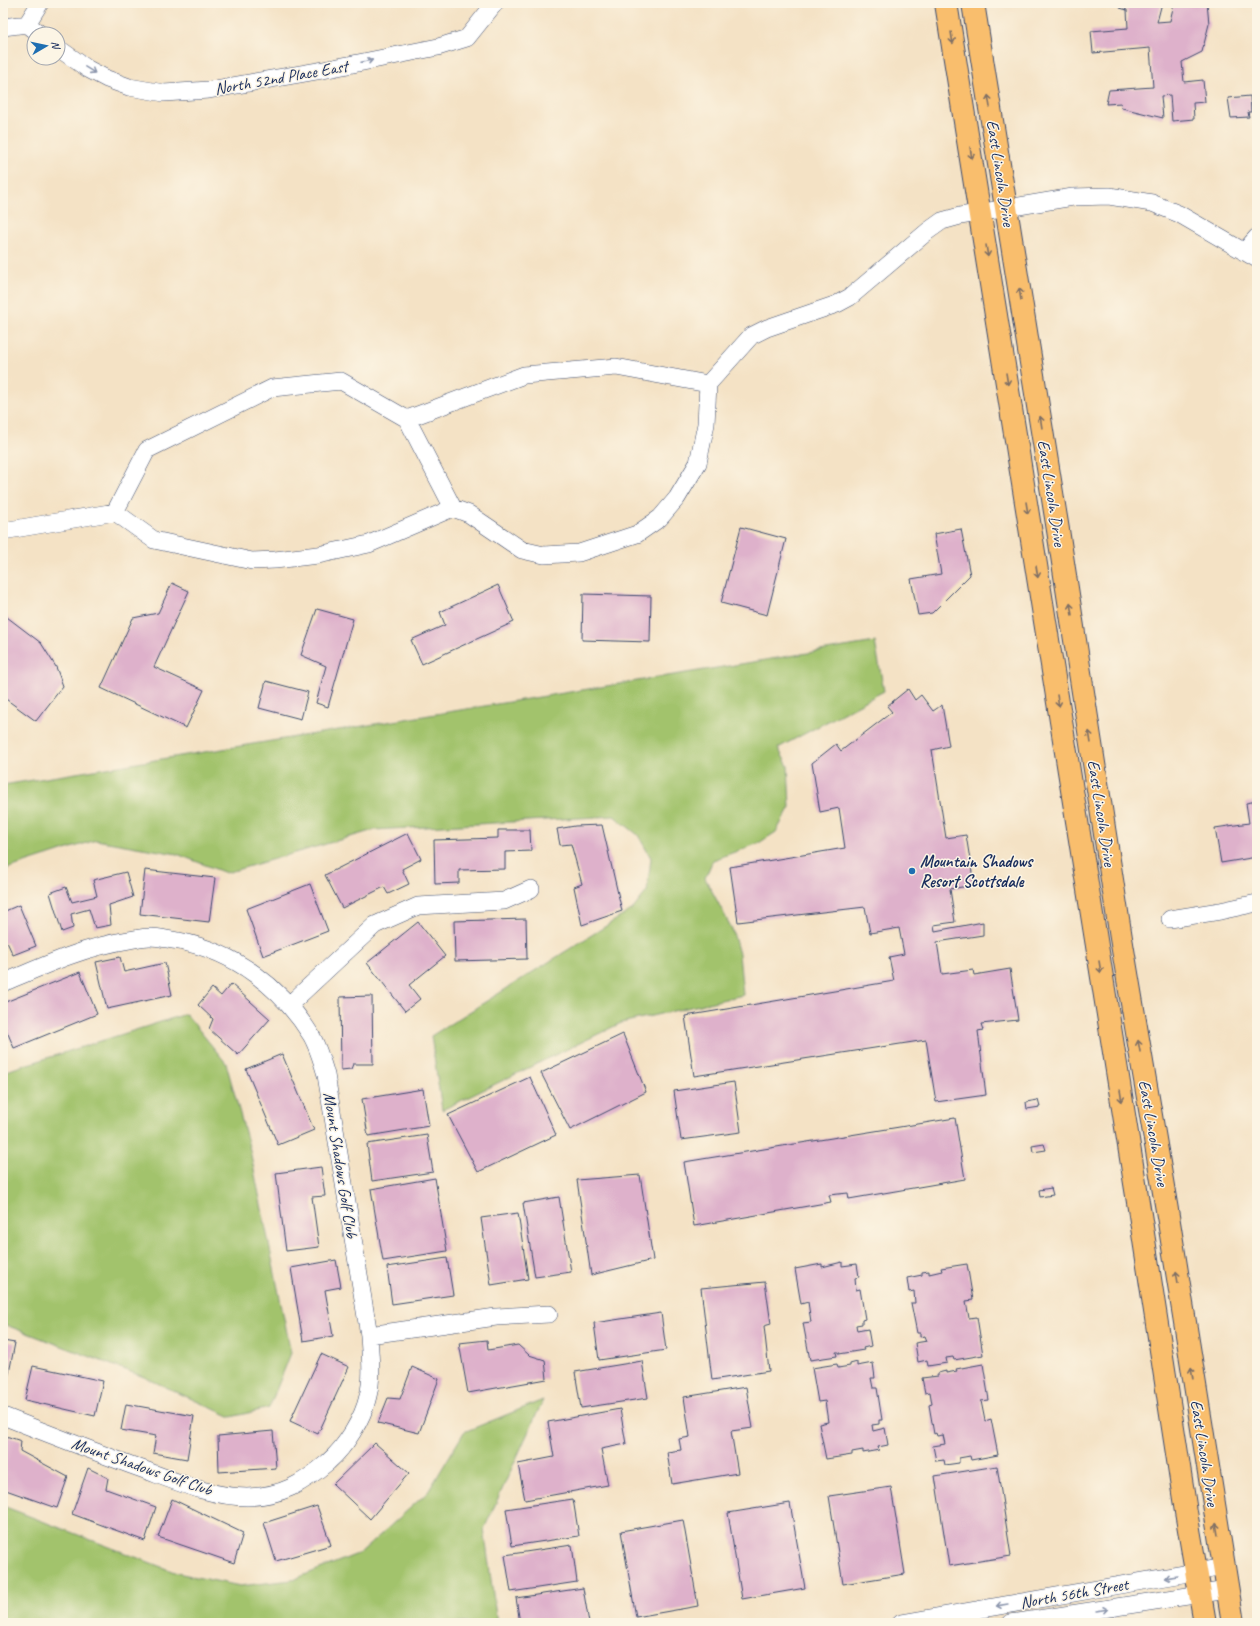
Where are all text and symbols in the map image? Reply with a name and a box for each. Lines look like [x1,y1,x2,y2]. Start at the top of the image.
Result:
north arrow [26,26,66,66]
one-way arrow [948,31,956,44]
text: N [48,40,64,51]
street label: North 52nd Place East [213,55,352,100]
one-way arrow [360,57,373,65]
one-way arrow [84,66,96,74]
one-way arrow [985,95,993,108]
street label: East Lincoln Drive [982,118,1019,229]
one-way arrow [967,146,975,159]
one-way arrow [983,244,991,257]
one-way arrow [1016,288,1024,301]
one-way arrow [1003,372,1011,385]
one-way arrow [1037,416,1045,429]
street label: East Lincoln Drive [1033,438,1070,549]
one-way arrow [1023,501,1031,514]
one-way arrow [1033,565,1041,578]
one-way arrow [1066,603,1074,616]
one-way arrow [1054,694,1062,707]
one-way arrow [1086,731,1094,744]
street label: East Lincoln Drive [1083,758,1120,869]
place label: Mountain Shadows Resort Scottsdale [920,851,1034,892]
marker: Mountain Shadows Resort Scottsdale [907,866,917,876]
one-way arrow [1096,960,1104,973]
one-way arrow [1135,1039,1143,1052]
street label: East Lincoln Drive [1134,1078,1173,1189]
one-way arrow [1117,1089,1125,1102]
street label: Mount Shadows Golf Club [319,1091,363,1241]
one-way arrow [1173,1271,1181,1284]
one-way arrow [1188,1366,1196,1379]
street label: East Lincoln Drive [1186,1398,1223,1509]
street label: Mount Shadows Golf Club [69,1433,216,1501]
one-way arrow [1213,1522,1221,1535]
street label: North 56th Street [1018,1573,1132,1613]
one-way arrow [1165,1573,1178,1581]
one-way arrow [996,1602,1009,1610]
one-way arrow [1095,1606,1108,1614]

